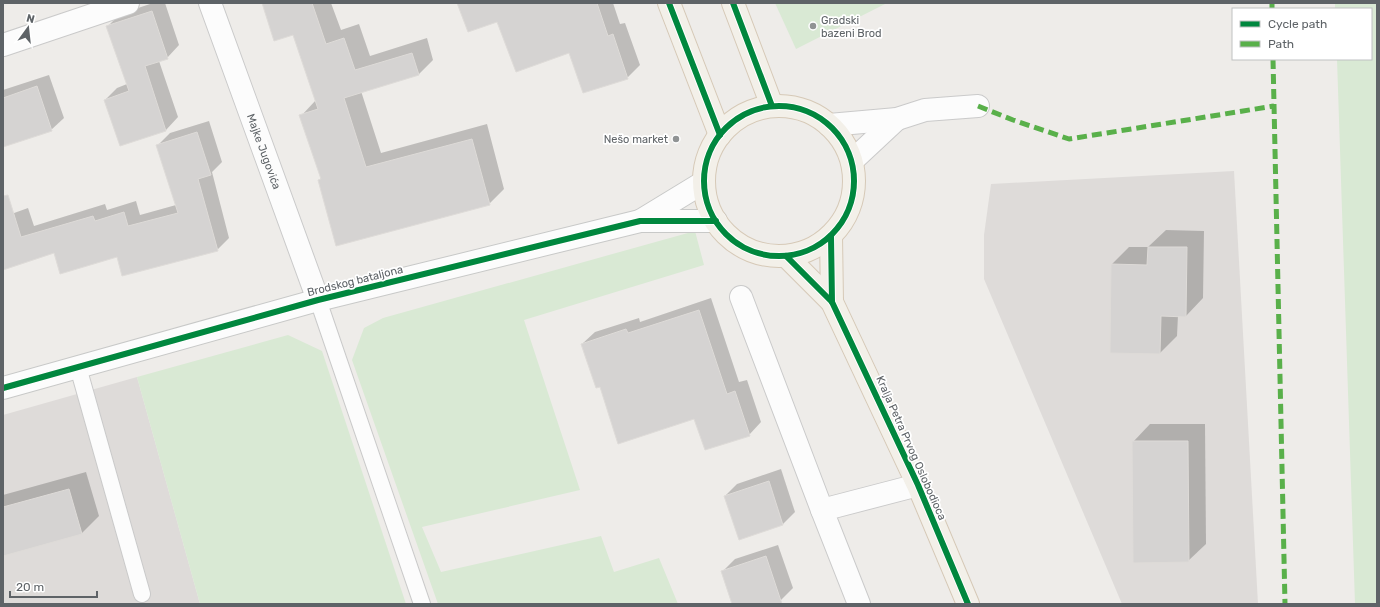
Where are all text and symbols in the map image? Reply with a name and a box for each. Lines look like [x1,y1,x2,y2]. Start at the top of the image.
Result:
north arrow [8,8,48,48]
legend [1232,8,1372,60]
text: N [25,12,36,26]
place label: Gradski bazeni Brod [821,14,882,40]
text: Cycle path [1268,17,1327,31]
marker: Gradski bazeni Brod [808,21,818,31]
text: Path [1268,37,1294,51]
street label: Majke Jugovića [244,112,284,191]
place label: Nešo market [604,133,669,146]
marker: Nešo market [671,134,681,144]
street label: Brodskog bataljona [306,263,404,299]
street label: Kralja Petra Prvog Oslobodioca [873,374,949,522]
scale bar [10,573,97,599]
text: 20 m [16,580,44,594]

